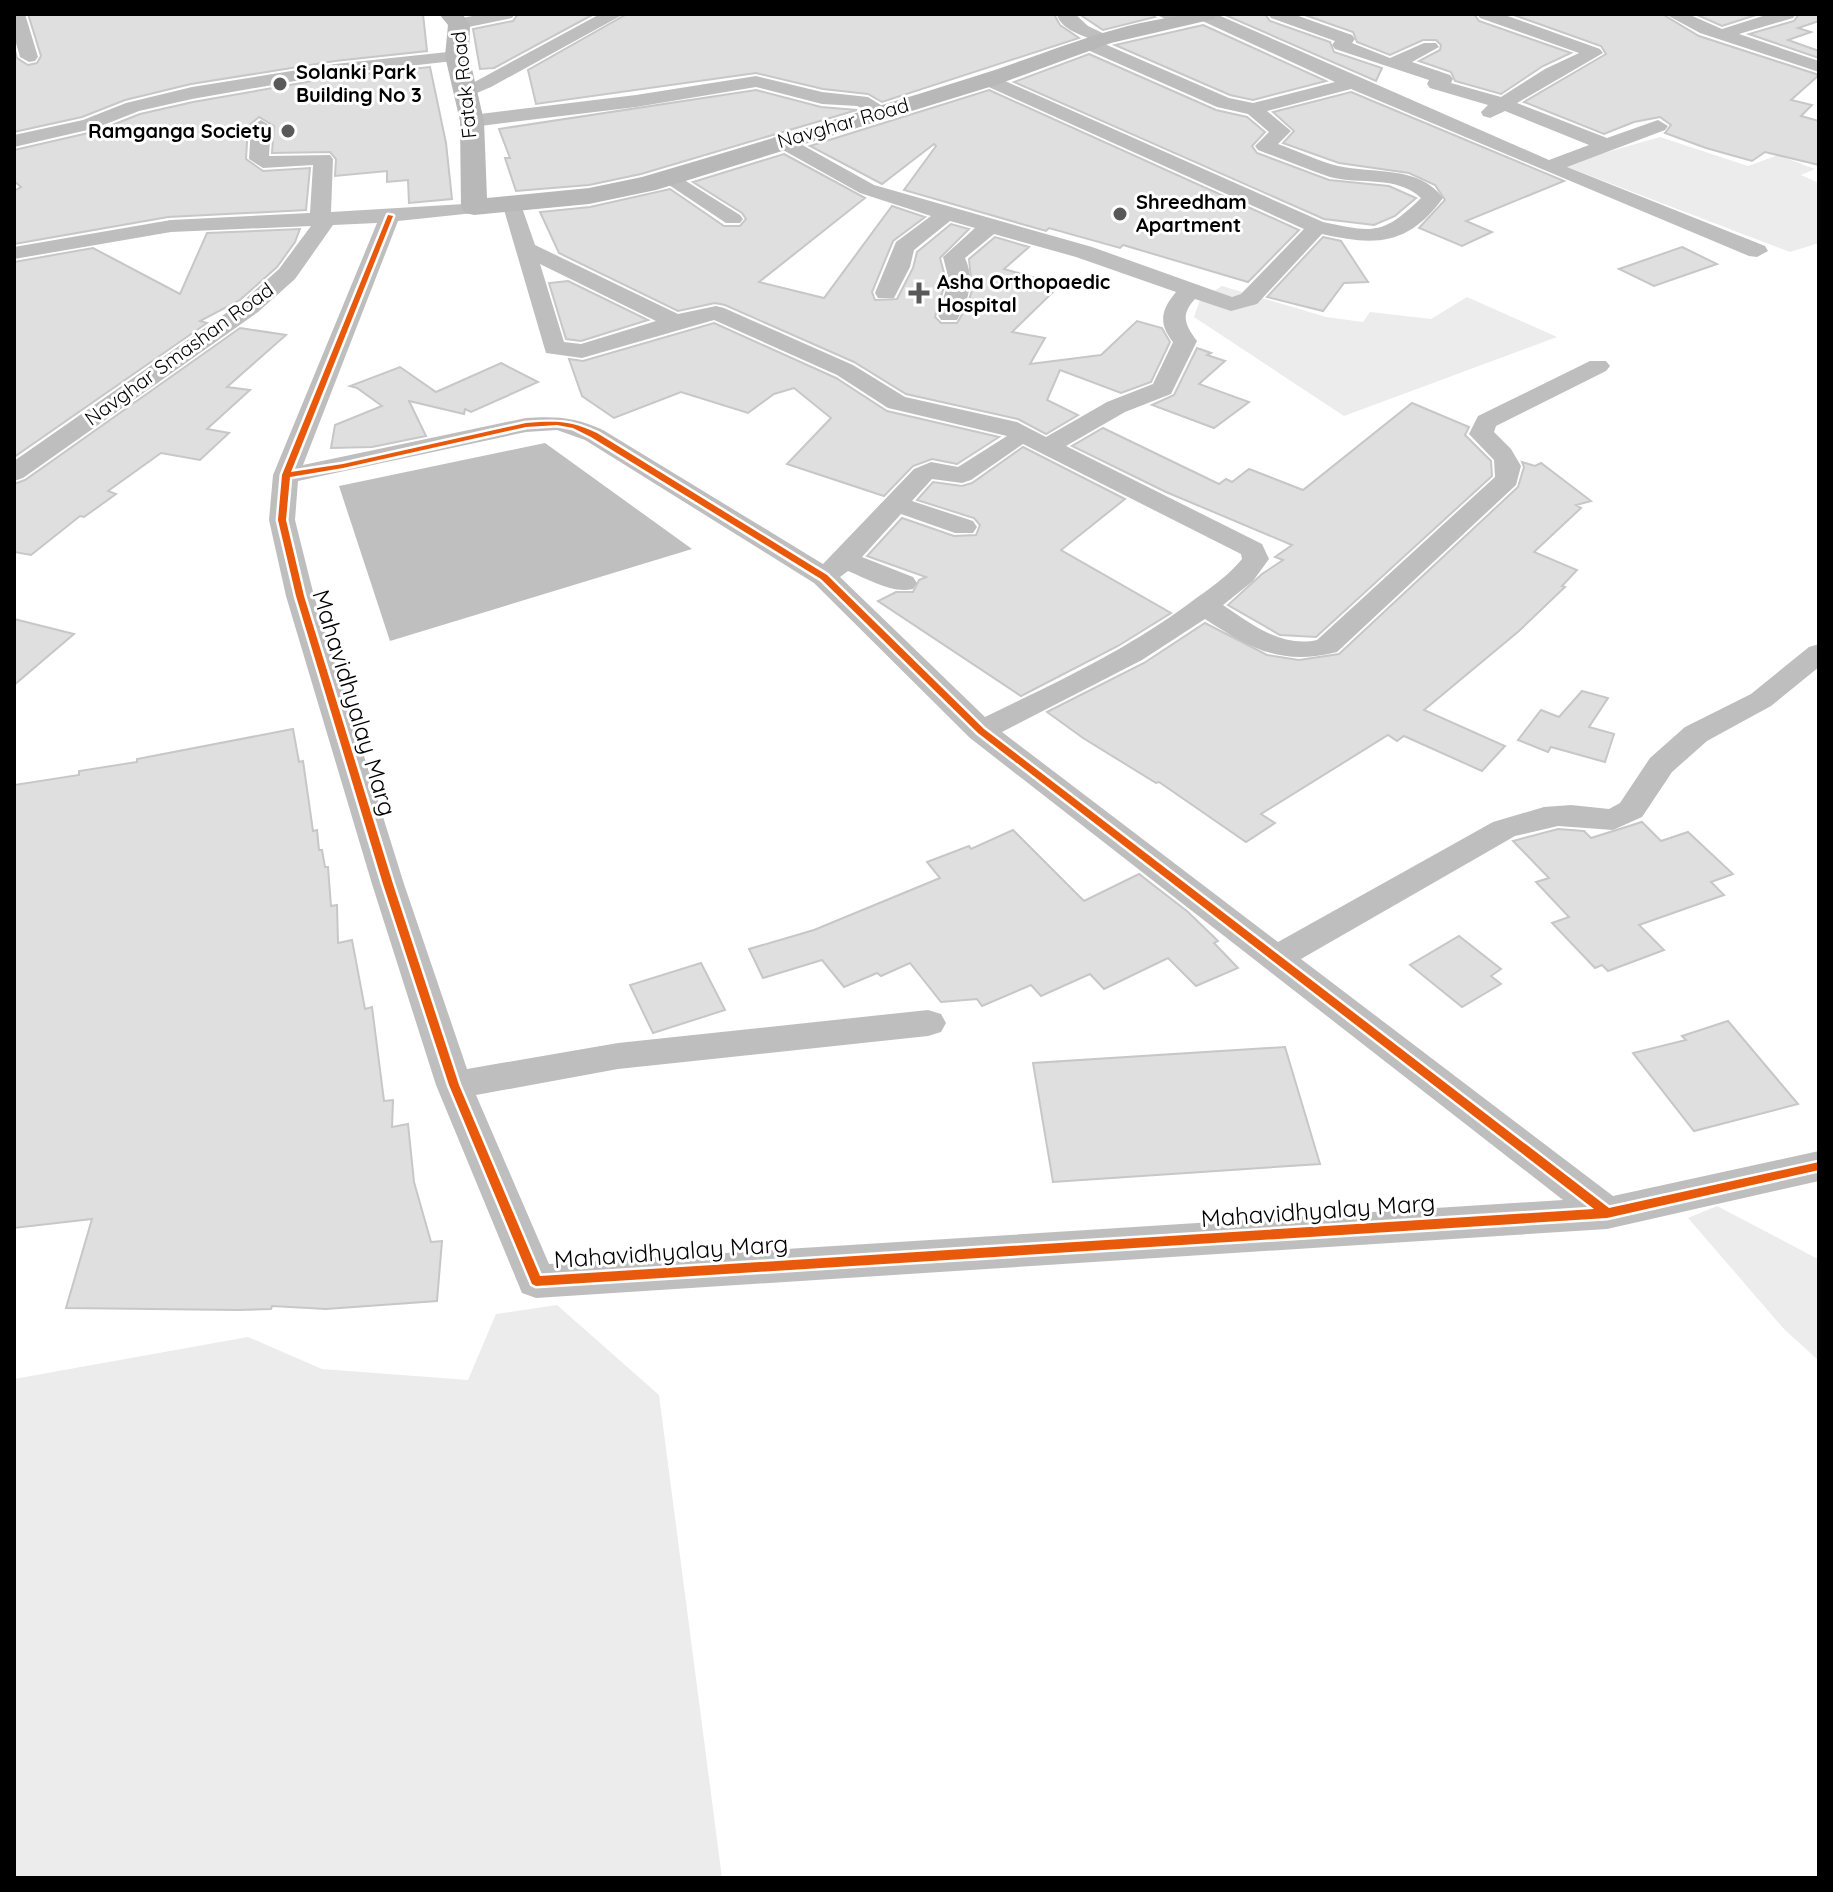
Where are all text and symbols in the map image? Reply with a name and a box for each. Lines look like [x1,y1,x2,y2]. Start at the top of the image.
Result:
street label: Fatak Road [445,30,482,140]
place label: Solanki Park Building No 3 [296,59,422,107]
marker: Solanki Park Building No 3 [271,75,289,93]
street label: Navghar Road [774,92,912,153]
place label: Ramganga Society [88,118,272,143]
marker: Ramganga Society [279,122,297,140]
place label: Shreedham Apartment [1136,189,1247,237]
marker: Shreedham Apartment [1111,205,1129,223]
place label: Asha Orthopaedic Hospital [937,269,1110,317]
street label: Navghar Smashan Road [79,277,278,430]
marker: Asha Orthopaedic Hospital [908,282,930,304]
street label: Mahavidhyalay Marg [306,586,404,819]
street label: Mahavidhyalay Marg [1200,1187,1436,1233]
street label: Mahavidhyalay Marg [553,1228,789,1274]

